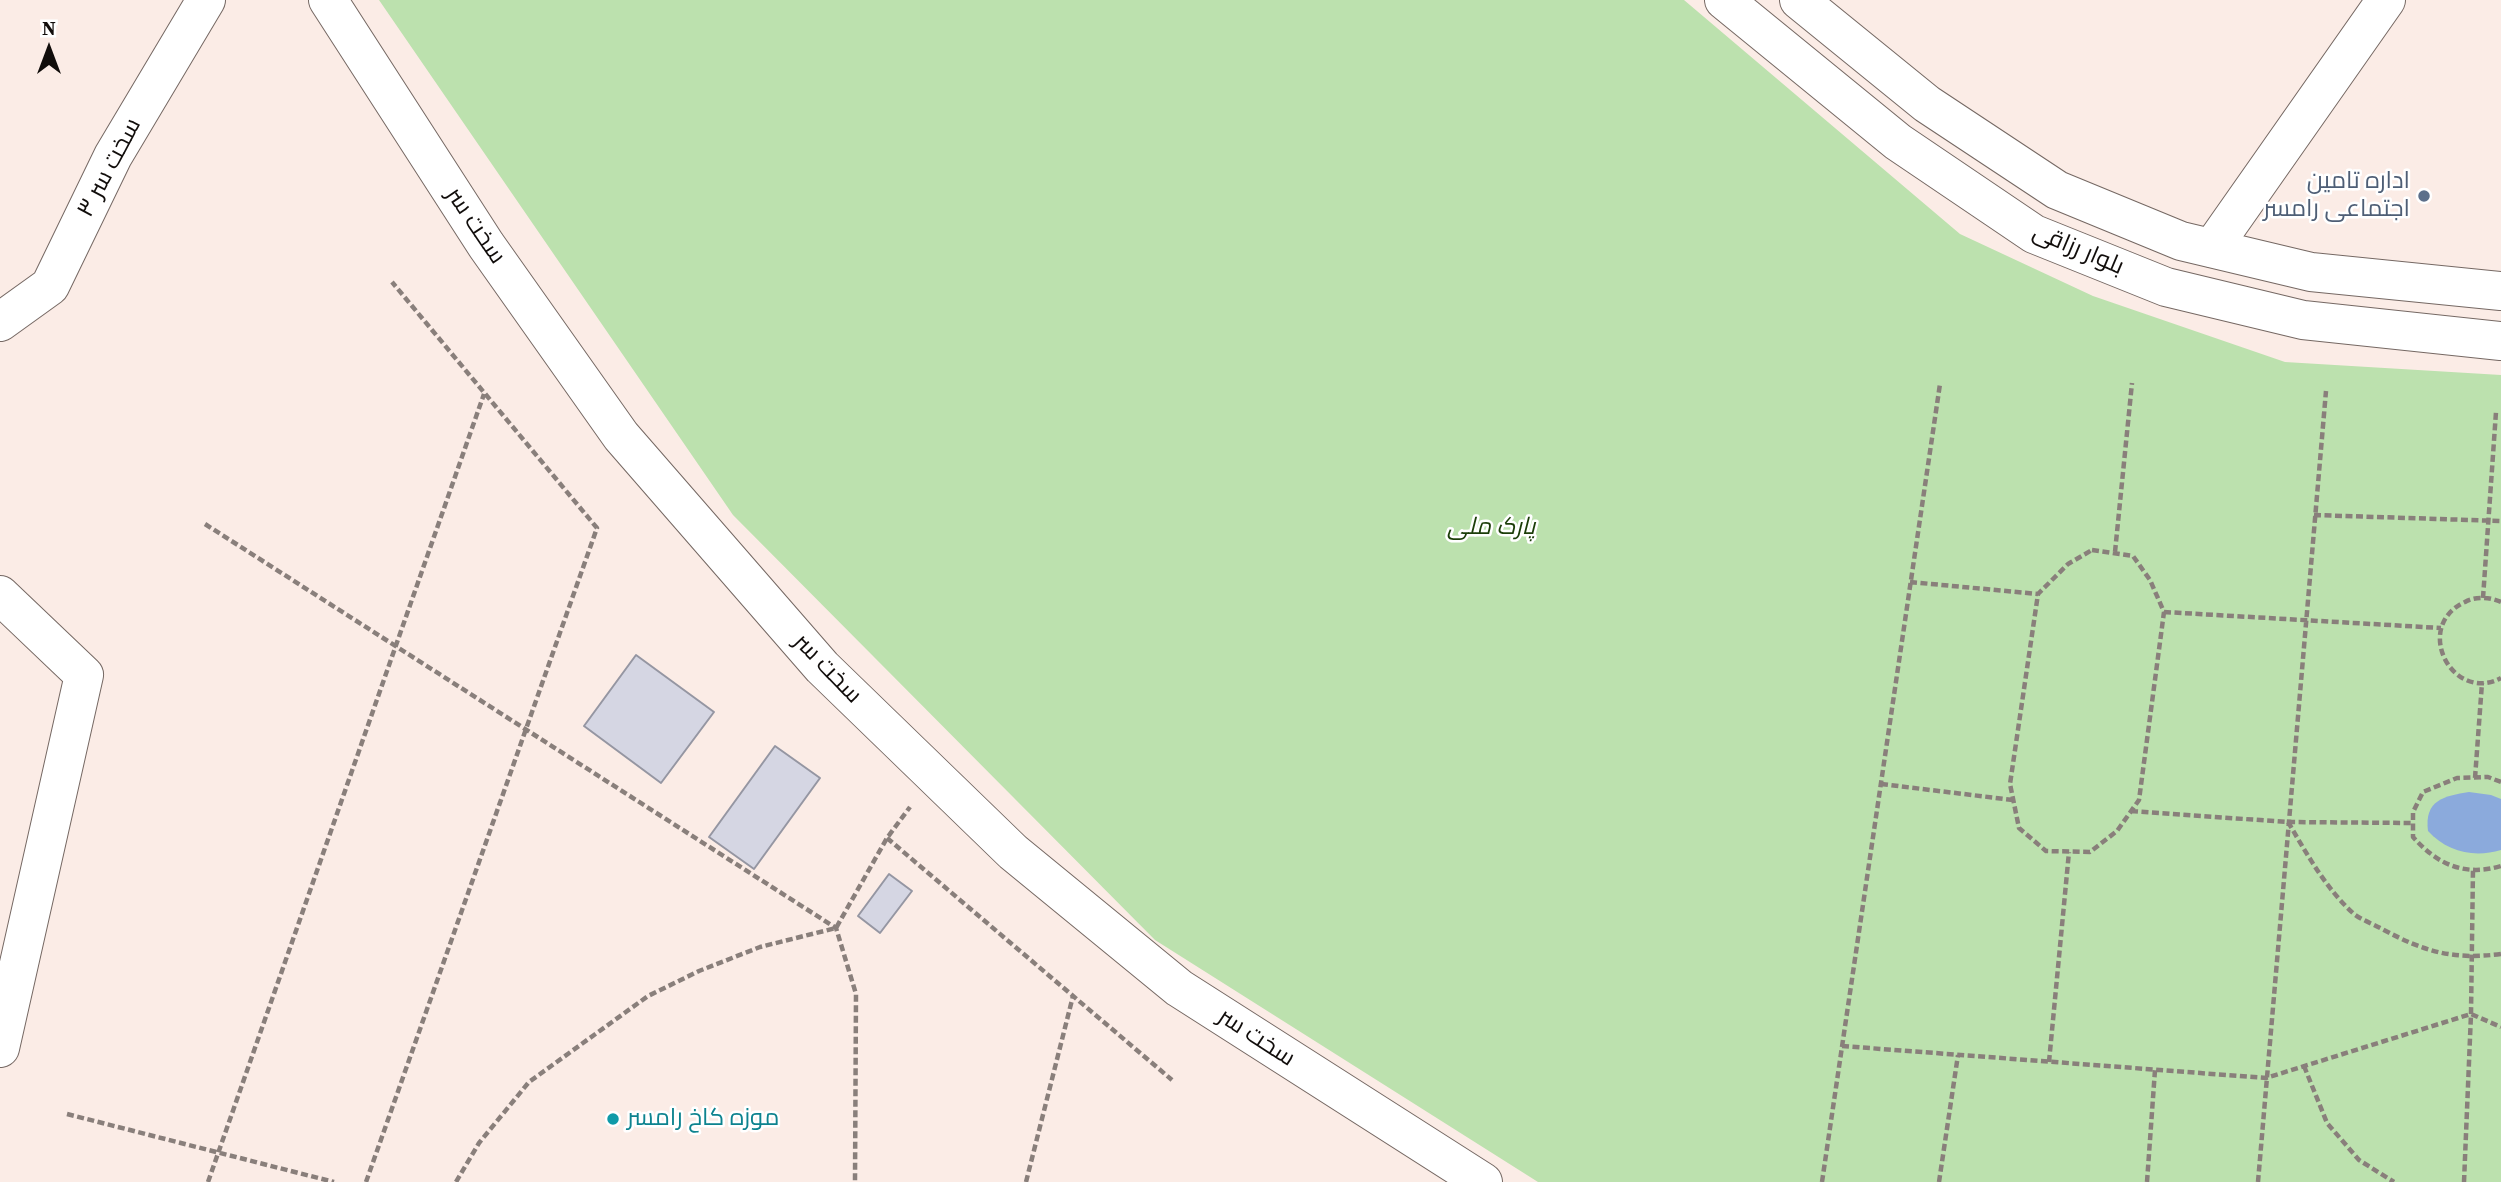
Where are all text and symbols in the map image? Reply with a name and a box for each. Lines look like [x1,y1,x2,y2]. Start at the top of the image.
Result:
north arrow [14,14,84,84]
text: N [42,15,56,41]
street label: سخت سر ۳ [72,114,148,222]
place label: اداره تامین اجتماعی رامسر [2263,168,2410,224]
street label: سخت سر [439,182,511,270]
marker: اداره تامین اجتماعی رامسر [2416,188,2432,204]
street label: بلوار رزاقی [2028,218,2128,282]
park label: پارک ملی [1447,514,1535,542]
street label: سخت سر [787,628,867,710]
street label: سخت سر [1212,1002,1300,1074]
place label: موزه کاخ رامسر [627,1105,779,1133]
marker: موزه کاخ رامسر [605,1111,621,1127]

